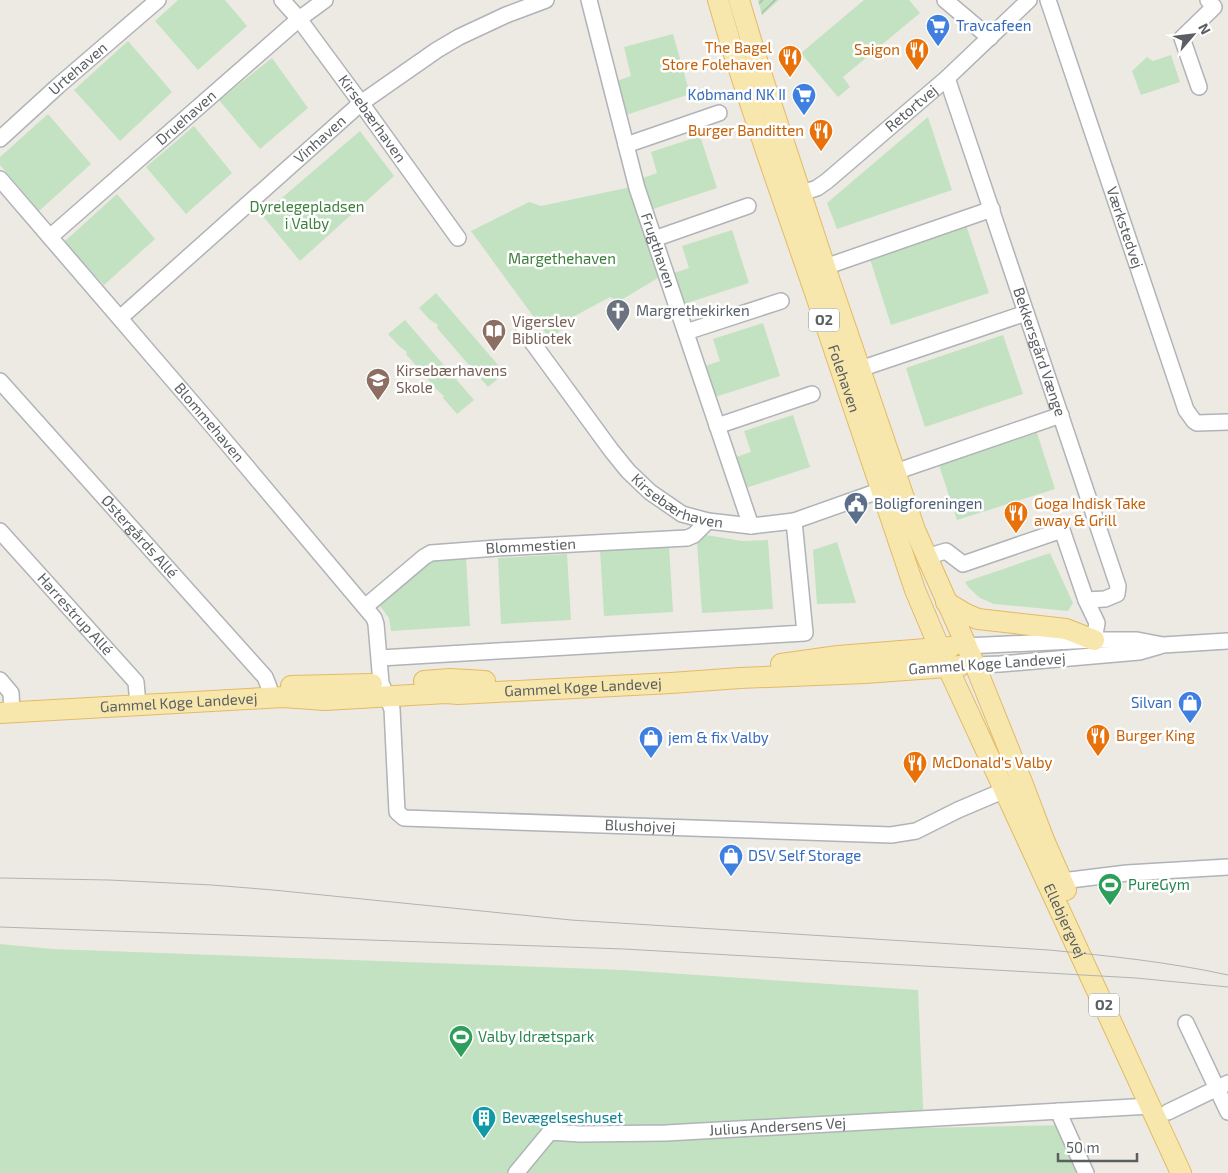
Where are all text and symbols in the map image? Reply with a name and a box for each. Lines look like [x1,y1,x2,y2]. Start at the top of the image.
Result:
north arrow [1168,10,1218,60]
supermarket icon: Travcafeen [925,13,951,47]
place label: Travcafeen [956,16,1031,34]
text: N [1195,20,1215,37]
restaurant icon: Saigon [904,37,930,71]
street label: Urtehaven [44,38,110,98]
place label: The Bagel Store Folehaven [662,38,773,73]
place label: Saigon [854,40,900,58]
restaurant icon: The Bagel Store Folehaven [777,44,803,78]
street label: Kirsebærhaven [335,71,410,165]
street label: Retortvej [881,80,941,135]
supermarket icon: Købmand NK II [791,82,817,116]
place label: Købmand NK II [688,85,786,103]
street label: Druehaven [152,86,219,148]
street label: Vinhaven [290,111,349,167]
restaurant icon: Burger Banditten [808,118,834,152]
place label: Burger Banditten [688,121,804,139]
street label: Værkstedvej [1103,184,1148,271]
park label: Dyrelegepladsen i Valby [249,197,365,232]
street label: Frugthaven [638,210,680,290]
park label: Margethehaven [508,249,616,267]
street label: Bekkersgård Vænge [1010,285,1070,418]
church icon: Margrethekirken [605,298,631,332]
place label: Margrethekirken [636,301,750,319]
road number: O2 [809,308,839,332]
place label: Vigerslev Bibliotek [512,312,575,347]
library icon: Vigerslev Bibliotek [481,318,507,352]
street label: Folehaven [825,342,865,415]
place label: Kirsebærhavens Skole [396,361,507,396]
school or university icon: Kirsebærhavens Skole [365,367,391,401]
street label: Blommehaven [171,379,249,465]
street label: Kirsebærhaven [628,469,724,531]
street label: Østergårds Allé [98,491,182,581]
public building icon: Boligforeningen [843,491,869,525]
place label: Boligforeningen [874,494,983,512]
place label: Goga Indisk Take away & Grill [1034,494,1146,529]
restaurant icon: Goga Indisk Take away & Grill [1003,500,1029,534]
street label: Blommestien [485,534,576,557]
street label: Harrestrup Allé [34,569,117,658]
street label: Gammel Køge Landevej [908,649,1066,678]
street label: Gammel Køge Landevej [504,673,662,700]
street label: Gammel Køge Landevej [99,688,258,715]
shop icon: Silvan [1177,690,1203,724]
place label: Silvan [1131,693,1172,711]
restaurant icon: Burger King [1085,723,1111,757]
shop icon: jem & fix Valby [638,725,664,759]
place label: Burger King [1116,726,1196,744]
place label: jem & fix Valby [668,728,769,747]
restaurant icon: McDonald's Valby [902,750,928,784]
place label: McDonald's Valby [932,753,1053,771]
street label: Blushøjvej [604,815,676,836]
shop icon: DSV Self Storage [718,843,744,877]
place label: DSV Self Storage [748,846,861,864]
sports icon: PureGym [1097,872,1123,906]
place label: PureGym [1128,875,1190,893]
street label: Ellebjergvej [1041,880,1090,961]
road number: O2 [1089,994,1119,1016]
sports icon: Valby Idrætspark [448,1024,474,1058]
place label: Valby Idrætspark [478,1027,595,1045]
building icon: Bevægelseshuset [471,1105,497,1139]
place label: Bevægelseshuset [502,1108,623,1126]
street label: Julius Andersens Vej [708,1113,847,1139]
scale bar [1058,1130,1137,1162]
text: 50 m [1066,1138,1100,1156]

